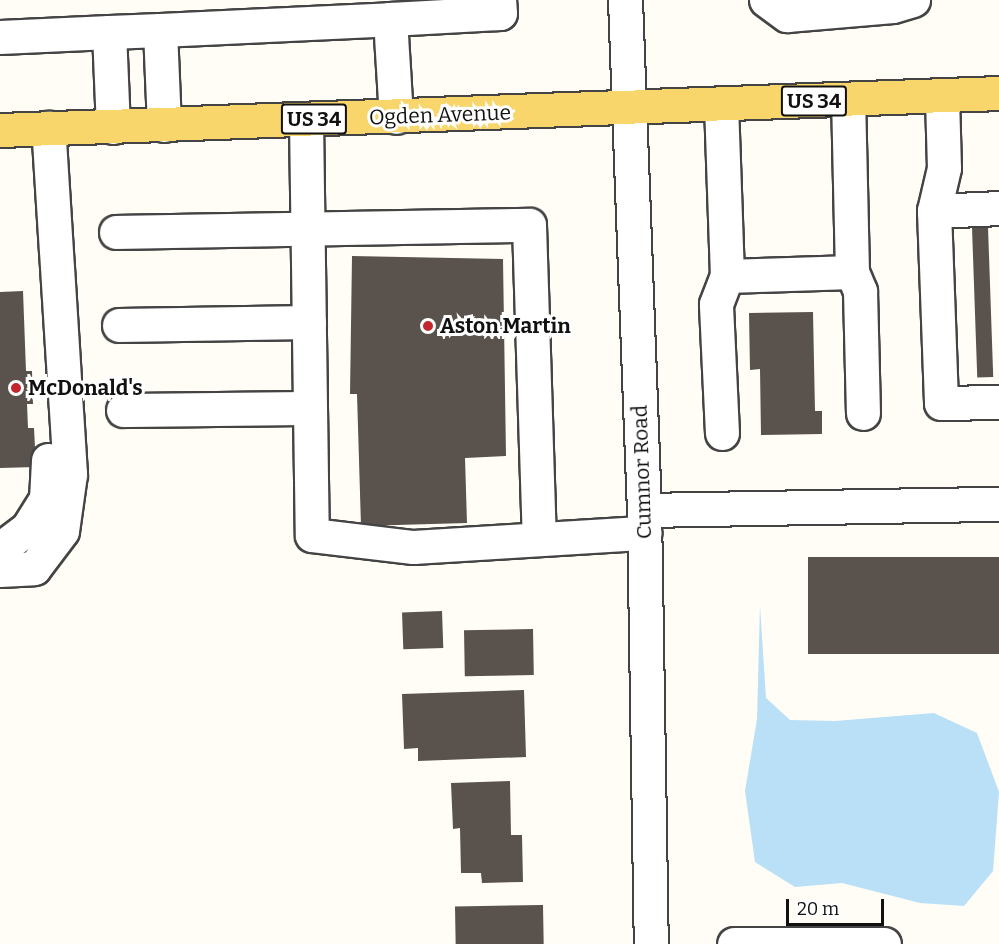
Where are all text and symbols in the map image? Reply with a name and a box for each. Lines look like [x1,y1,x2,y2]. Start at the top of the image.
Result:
road number: US 34 [780,84,848,118]
street label: Ogden Avenue [369,100,511,130]
road number: US 34 [280,102,348,136]
place label: Aston Martin [440,313,571,339]
marker: Aston Martin [421,319,435,333]
place label: McDonald's [28,375,143,401]
marker: McDonald's [9,381,23,395]
street label: Cumnor Road [627,404,657,540]
scale bar [789,887,886,925]
text: 20 m [797,898,839,920]

